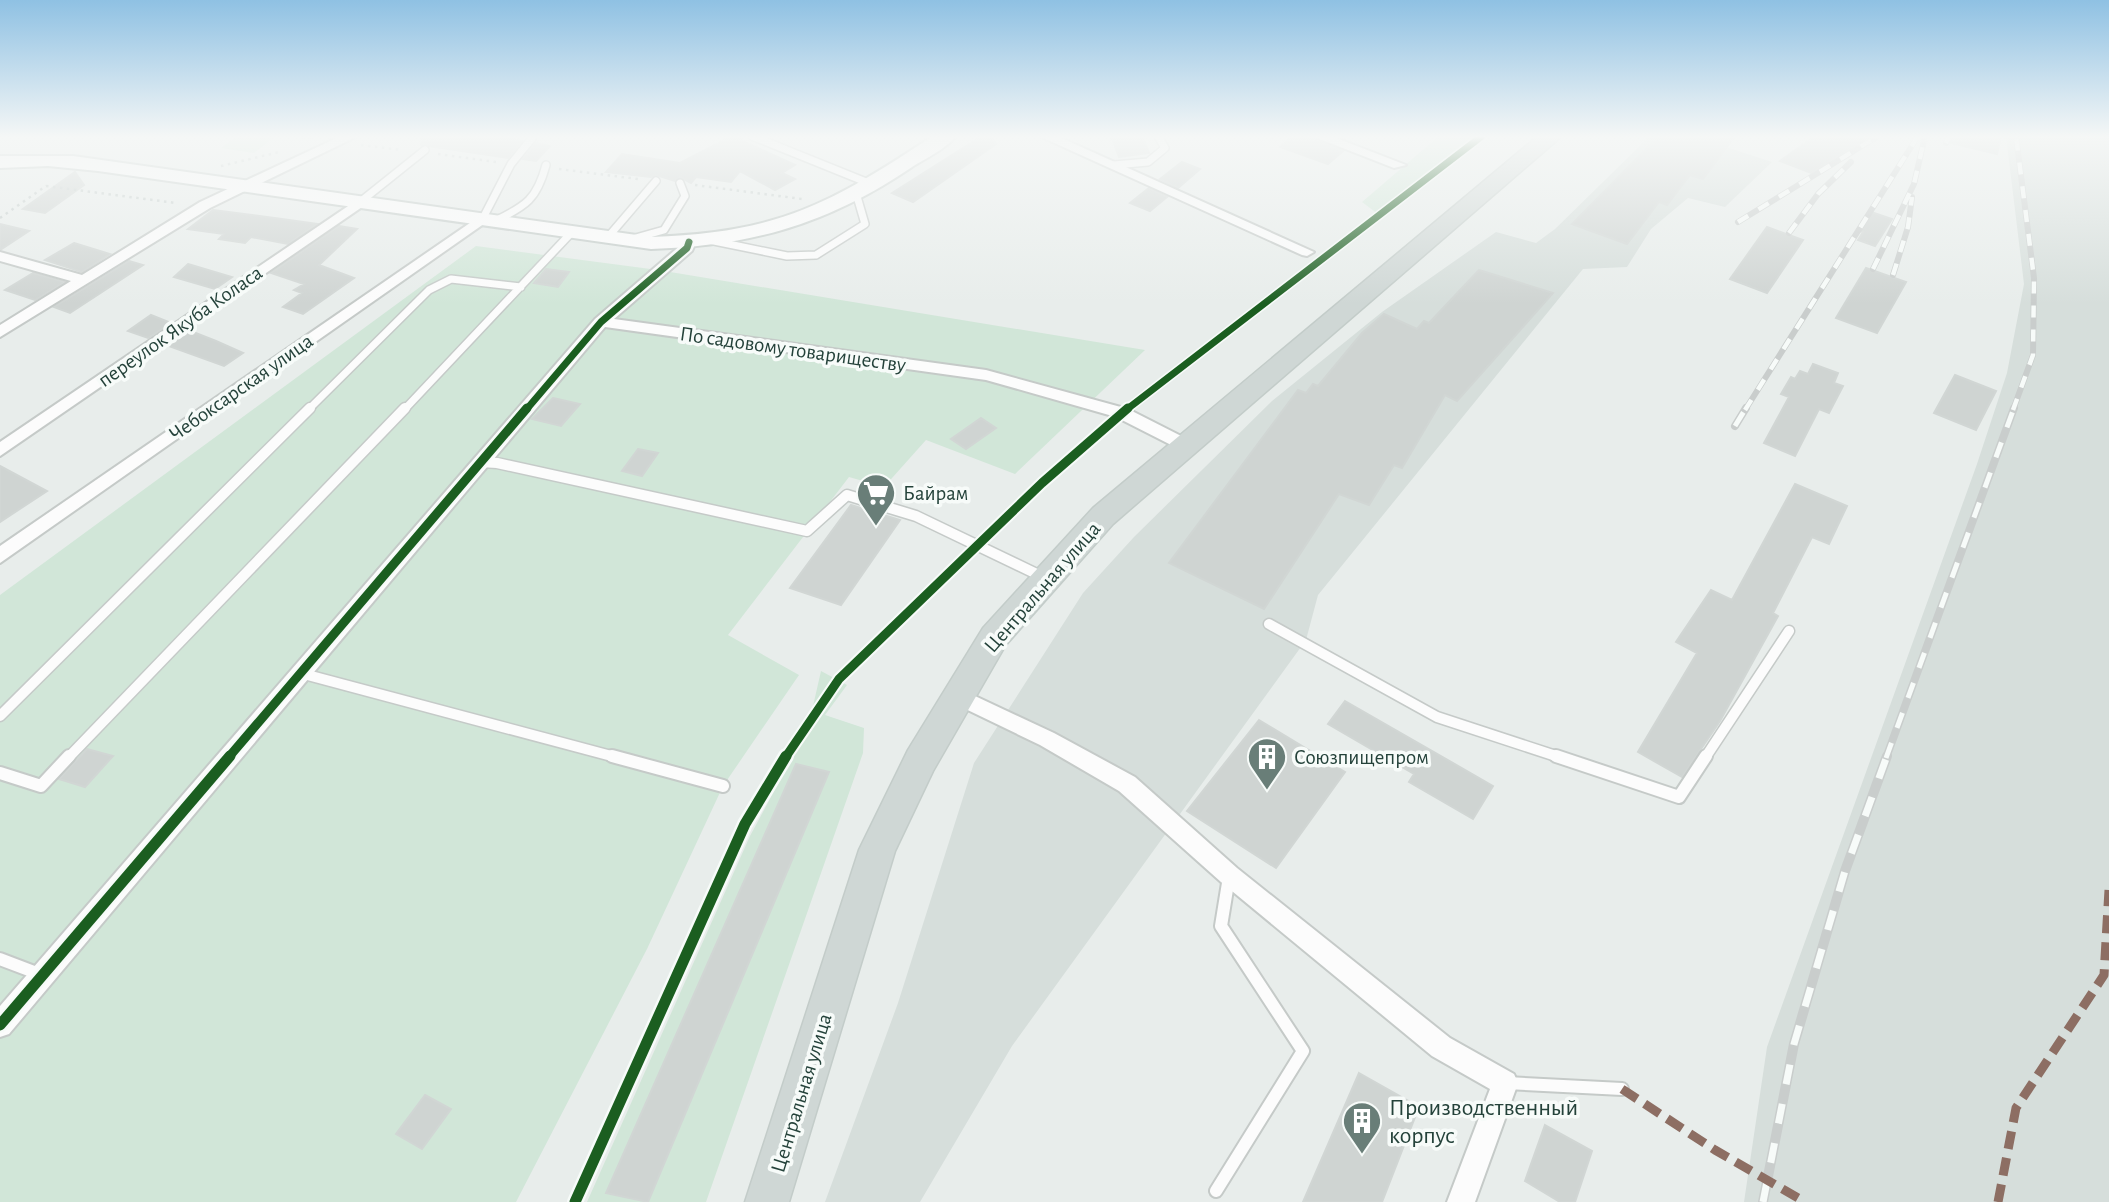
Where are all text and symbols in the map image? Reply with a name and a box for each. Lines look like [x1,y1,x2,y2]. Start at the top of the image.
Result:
street label: переулок Якуба Коласа [94,262,267,391]
street label: По садовому товариществу [678,323,907,376]
street label: Чебоксарская улица [166,330,317,445]
supermarket icon: Байрам [855,472,897,527]
place label: Байрам [903,483,969,504]
street label: Центральная улица [980,518,1105,657]
building icon: Союзпищепром [1246,736,1288,791]
place label: Союзпищепром [1294,747,1429,768]
street label: Центральная улица [767,1011,836,1175]
place label: Производственный корпус [1389,1096,1578,1148]
building icon: Производственный корпус [1341,1100,1383,1155]

